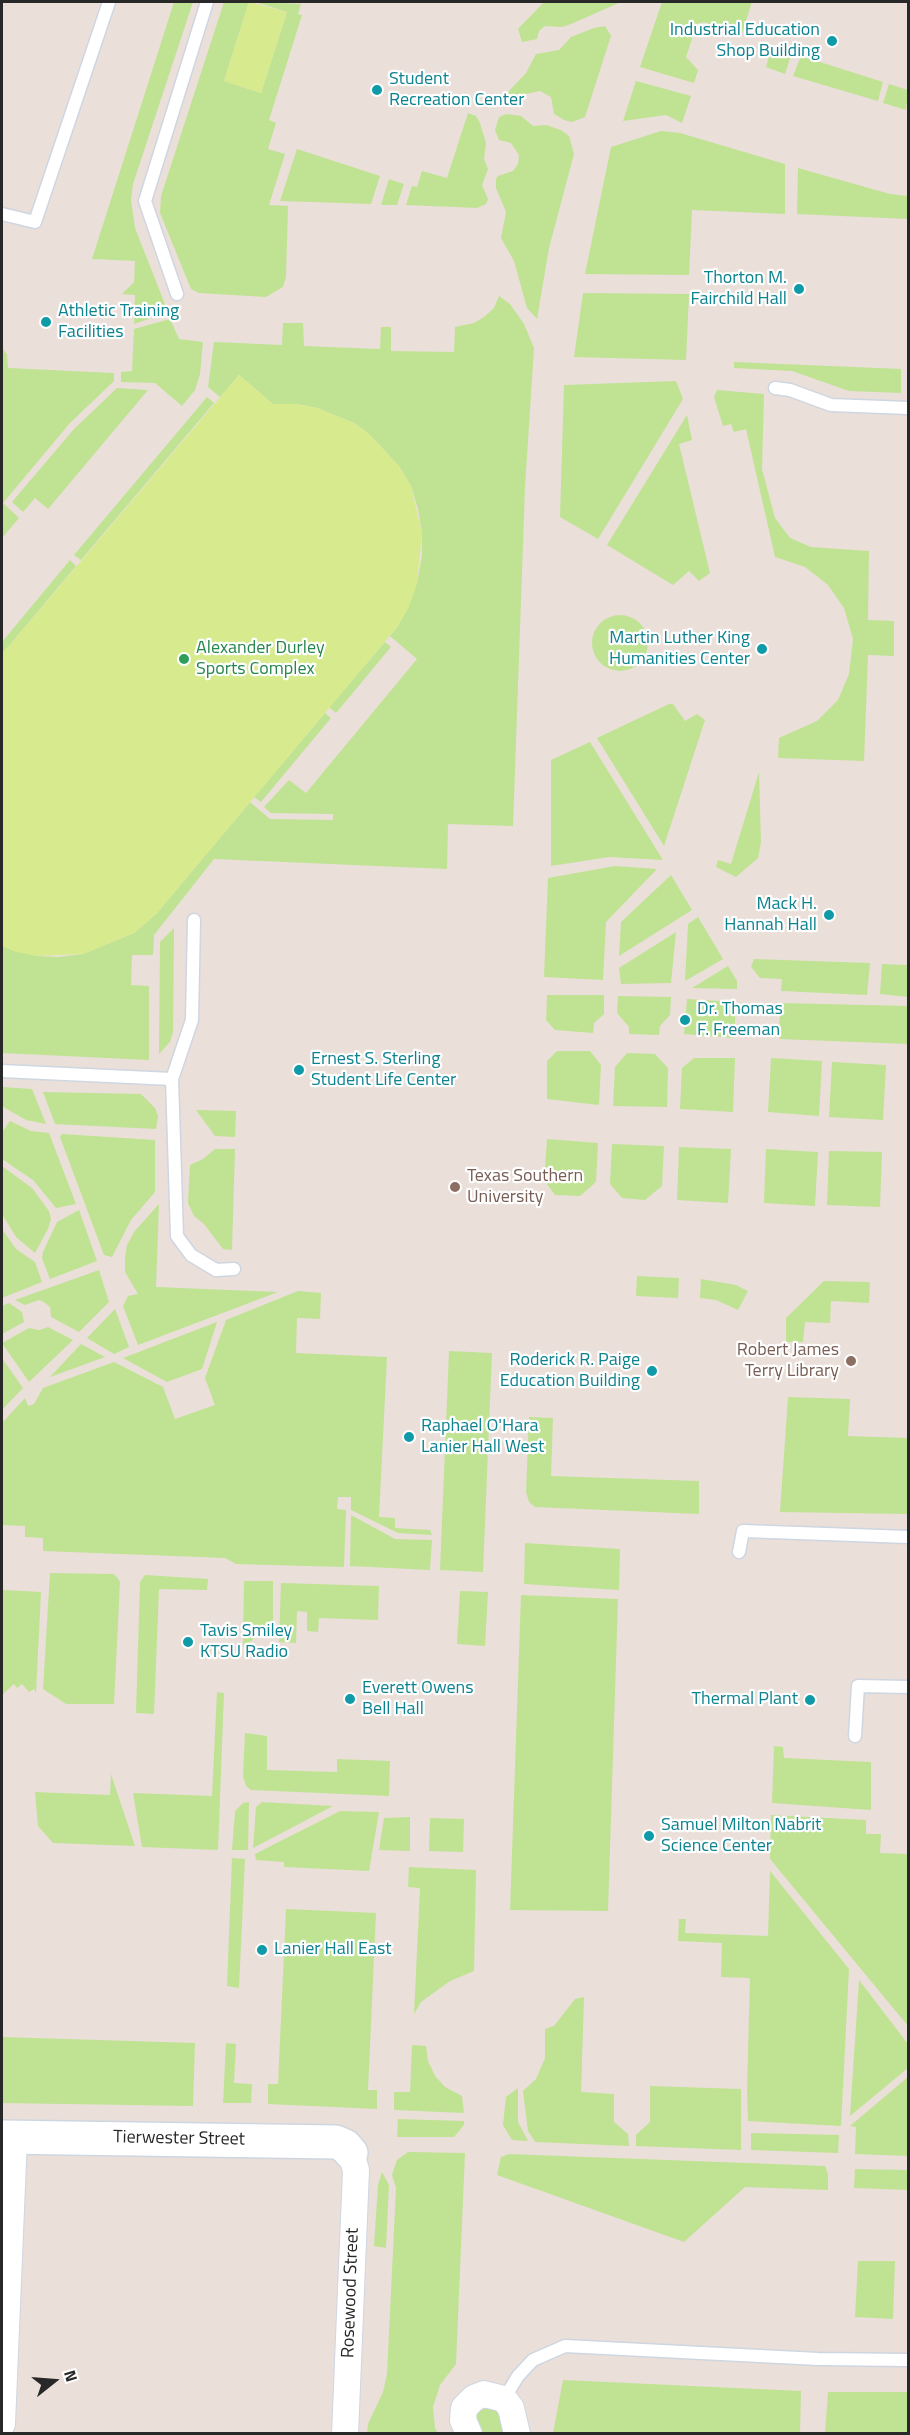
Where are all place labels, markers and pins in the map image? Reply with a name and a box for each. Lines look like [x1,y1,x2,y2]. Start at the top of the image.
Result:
place label: Industrial Education Shop Building [670,20,820,63]
marker: Industrial Education Shop Building [825,34,839,48]
place label: Student Recreation Center [389,69,524,112]
marker: Student Recreation Center [370,83,384,97]
place label: Thorton M. Fairchild Hall [691,268,787,310]
marker: Thorton M. Fairchild Hall [792,282,806,296]
place label: Athletic Training Facilities [58,301,179,344]
marker: Athletic Training Facilities [39,315,53,329]
place label: Martin Luther King Humanities Center [609,628,750,670]
place label: Alexander Durley Sports Complex [196,638,325,680]
marker: Martin Luther King Humanities Center [755,642,769,656]
marker: Alexander Durley Sports Complex [177,652,191,666]
place label: Mack H. Hannah Hall [724,894,817,936]
marker: Mack H. Hannah Hall [822,908,836,922]
place label: Dr. Thomas F. Freeman [697,999,783,1042]
marker: Dr. Thomas F. Freeman [678,1013,692,1027]
place label: Ernest S. Sterling Student Life Center [311,1049,456,1092]
marker: Ernest S. Sterling Student Life Center [292,1063,306,1077]
place label: Texas Southern University [467,1166,583,1208]
marker: Texas Southern University [448,1180,462,1194]
place label: Robert James Terry Library [737,1340,839,1382]
place label: Roderick R. Paige Education Building [500,1350,640,1392]
marker: Robert James Terry Library [844,1354,858,1368]
marker: Roderick R. Paige Education Building [645,1364,659,1378]
place label: Raphael O'Hara Lanier Hall West [421,1416,544,1458]
marker: Raphael O'Hara Lanier Hall West [402,1430,416,1444]
place label: Tavis Smiley KTSU Radio [200,1621,292,1664]
marker: Tavis Smiley KTSU Radio [181,1635,195,1649]
place label: Everett Owens Bell Hall [362,1678,474,1720]
place label: Thermal Plant [692,1689,798,1711]
marker: Everett Owens Bell Hall [343,1692,357,1706]
marker: Thermal Plant [803,1693,817,1707]
place label: Samuel Milton Nabrit Science Center [661,1815,821,1858]
marker: Samuel Milton Nabrit Science Center [642,1829,656,1843]
place label: Lanier Hall East [274,1939,392,1961]
marker: Lanier Hall East [255,1943,269,1957]

